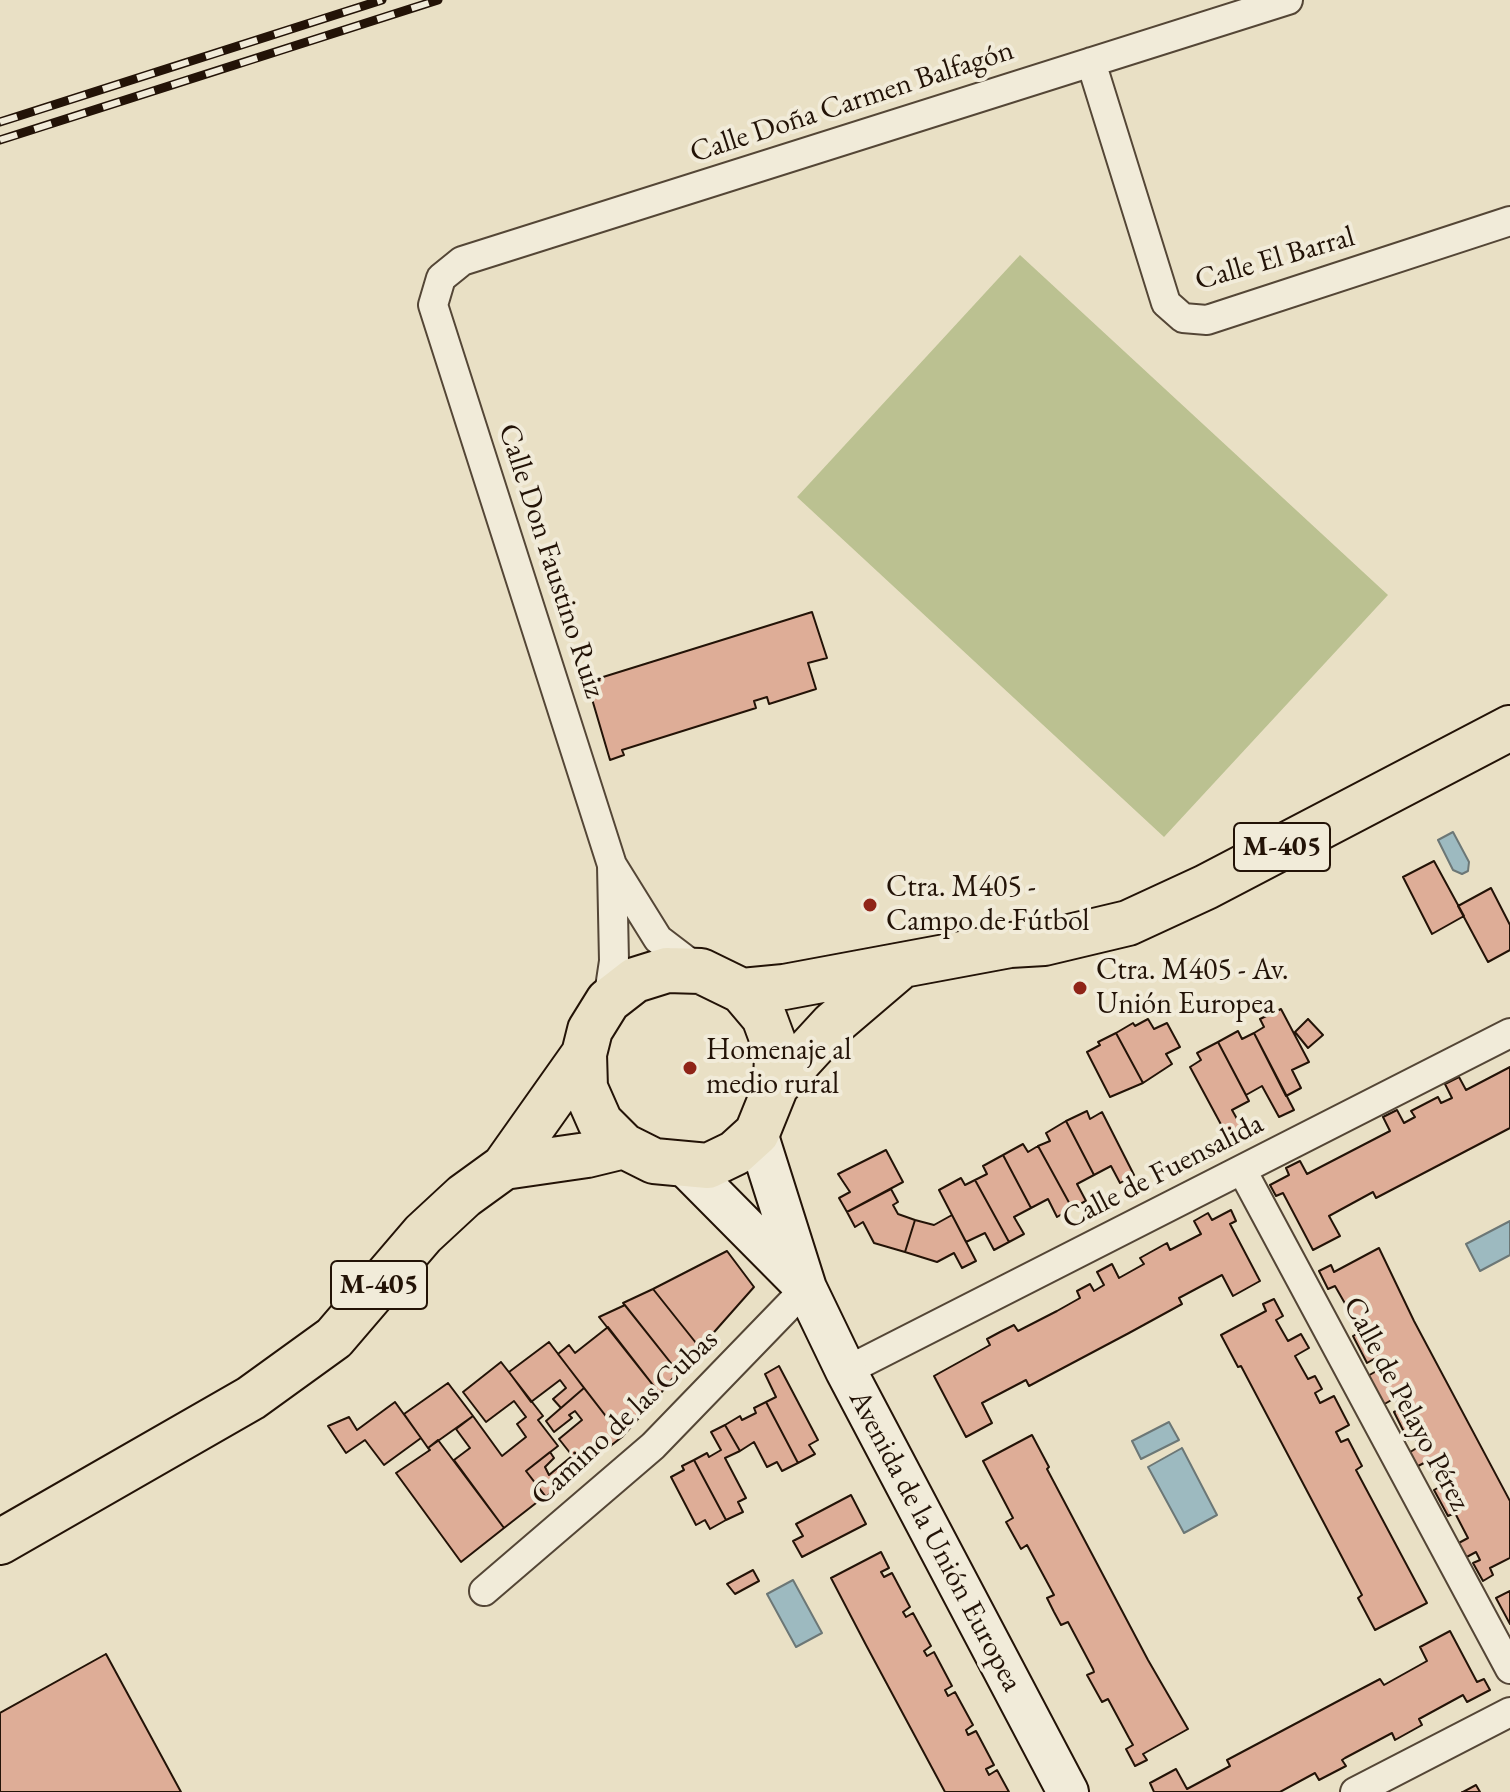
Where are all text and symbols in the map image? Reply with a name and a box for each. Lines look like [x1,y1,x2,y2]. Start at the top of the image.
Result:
street label: Calle Doña Carmen Balfagón [686,33,1018,171]
street label: Calle El Barral [1191,219,1359,299]
street label: Calle Don Faustino Ruiz [490,419,612,703]
road number: M-405 [1234,823,1330,871]
place label: Ctra. M405 - Campo de Fútbol [886,870,1090,940]
marker: Ctra. M405 - Campo de Fútbol [861,896,879,914]
place label: Ctra. M405 - Av. Unión Europea [1096,953,1289,1024]
marker: Ctra. M405 - Av. Unión Europea [1071,979,1089,997]
place label: Homenaje al medio rural [706,1033,851,1104]
marker: Homenaje al medio rural [681,1059,699,1077]
street label: Calle de Fuensalida [1057,1106,1269,1238]
road number: M-405 [331,1261,427,1309]
street label: Calle de Pelayo Pérez [1334,1291,1478,1517]
street label: Camino de las Cubas [524,1322,726,1514]
street label: Avenida de la Unión Europea [840,1384,1030,1698]

